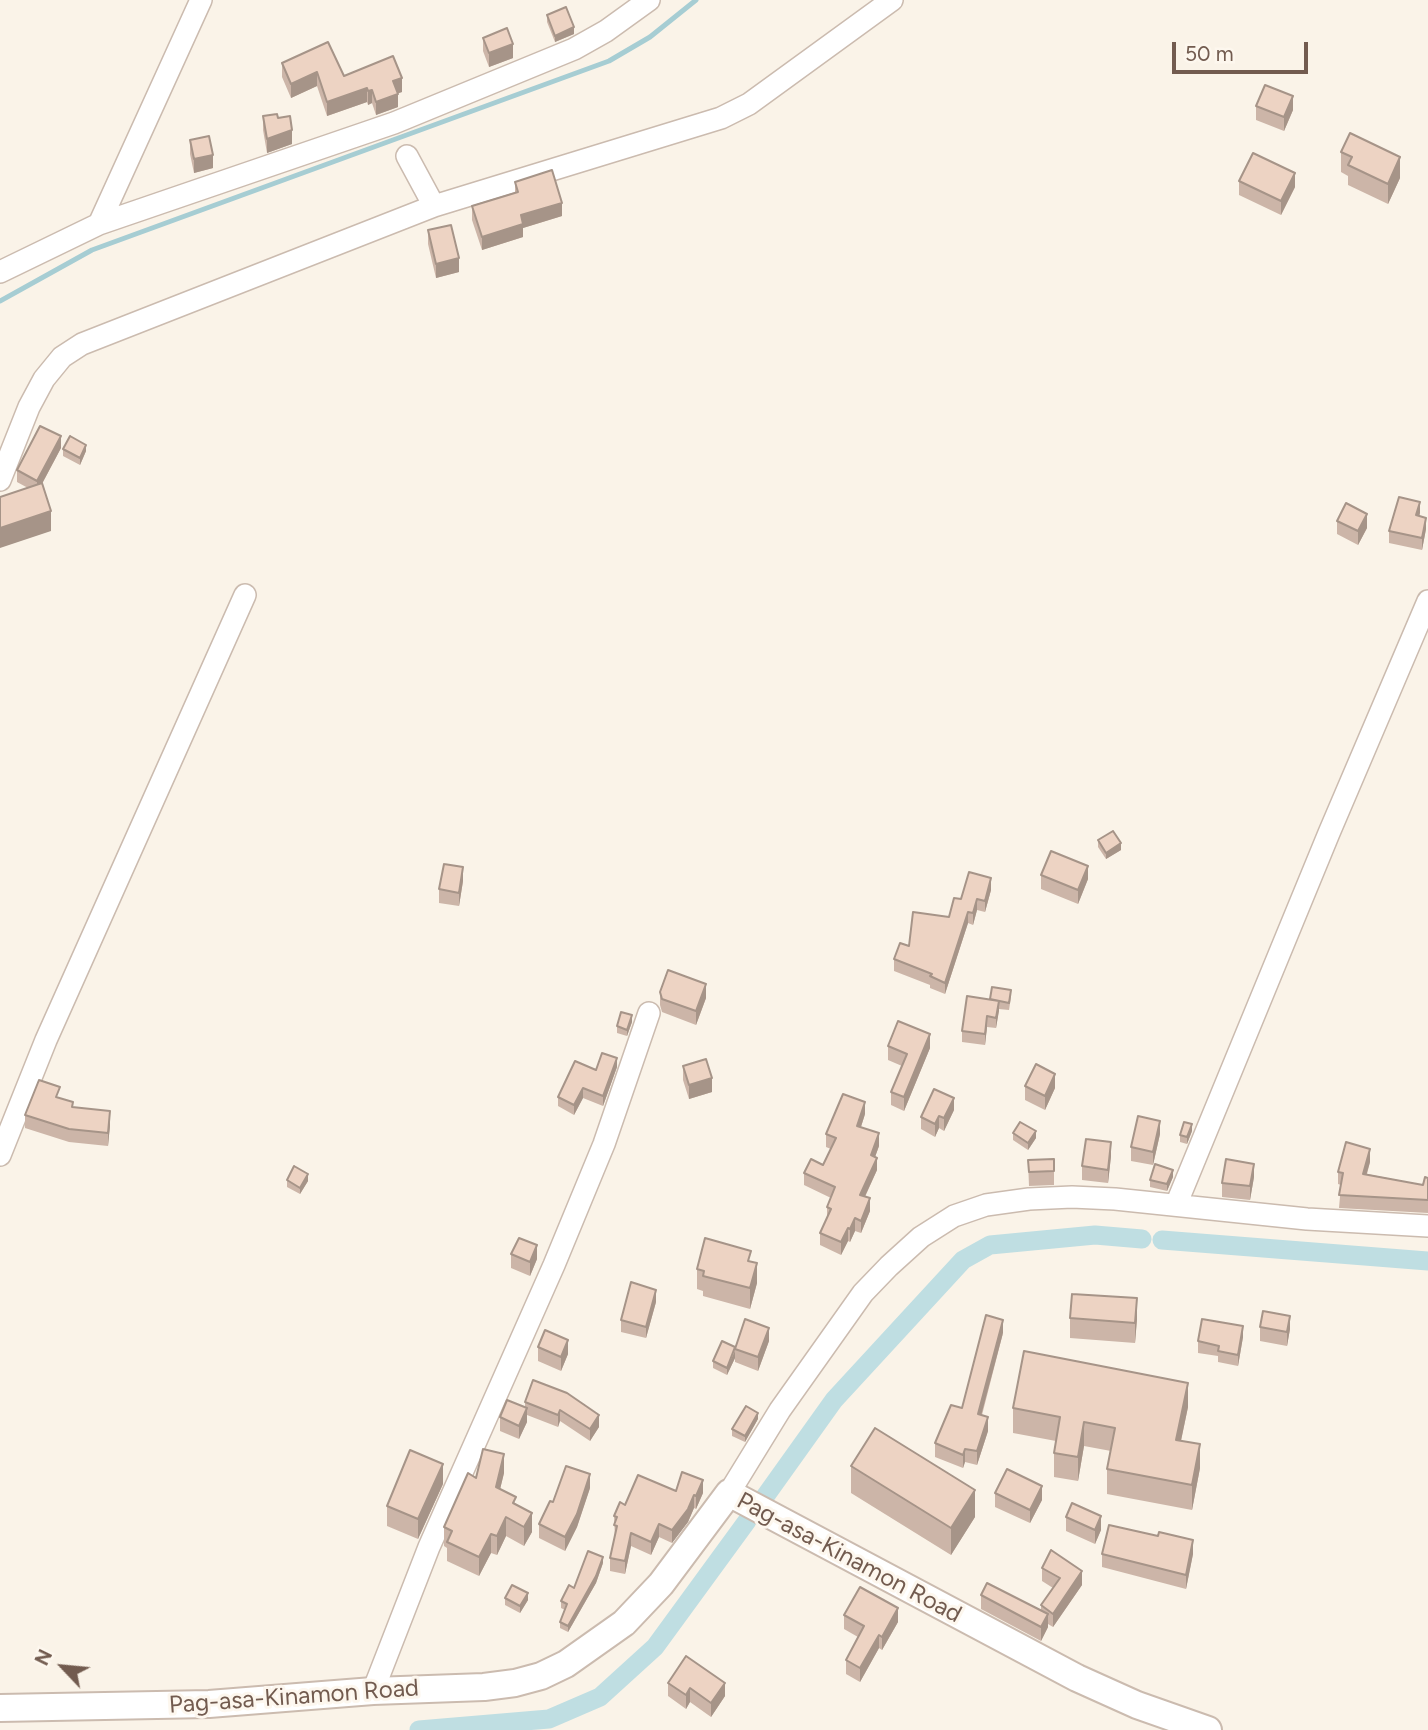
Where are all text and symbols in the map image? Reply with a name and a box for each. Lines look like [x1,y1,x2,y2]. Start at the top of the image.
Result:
scale bar [1176,28,1312,72]
text: 50 m [1185,41,1234,66]
street label: Pag-asa-Kinamon Road [732,1487,966,1629]
north arrow [28,1632,98,1702]
text: N [30,1646,57,1669]
street label: Pag-asa-Kinamon Road [168,1674,420,1720]

